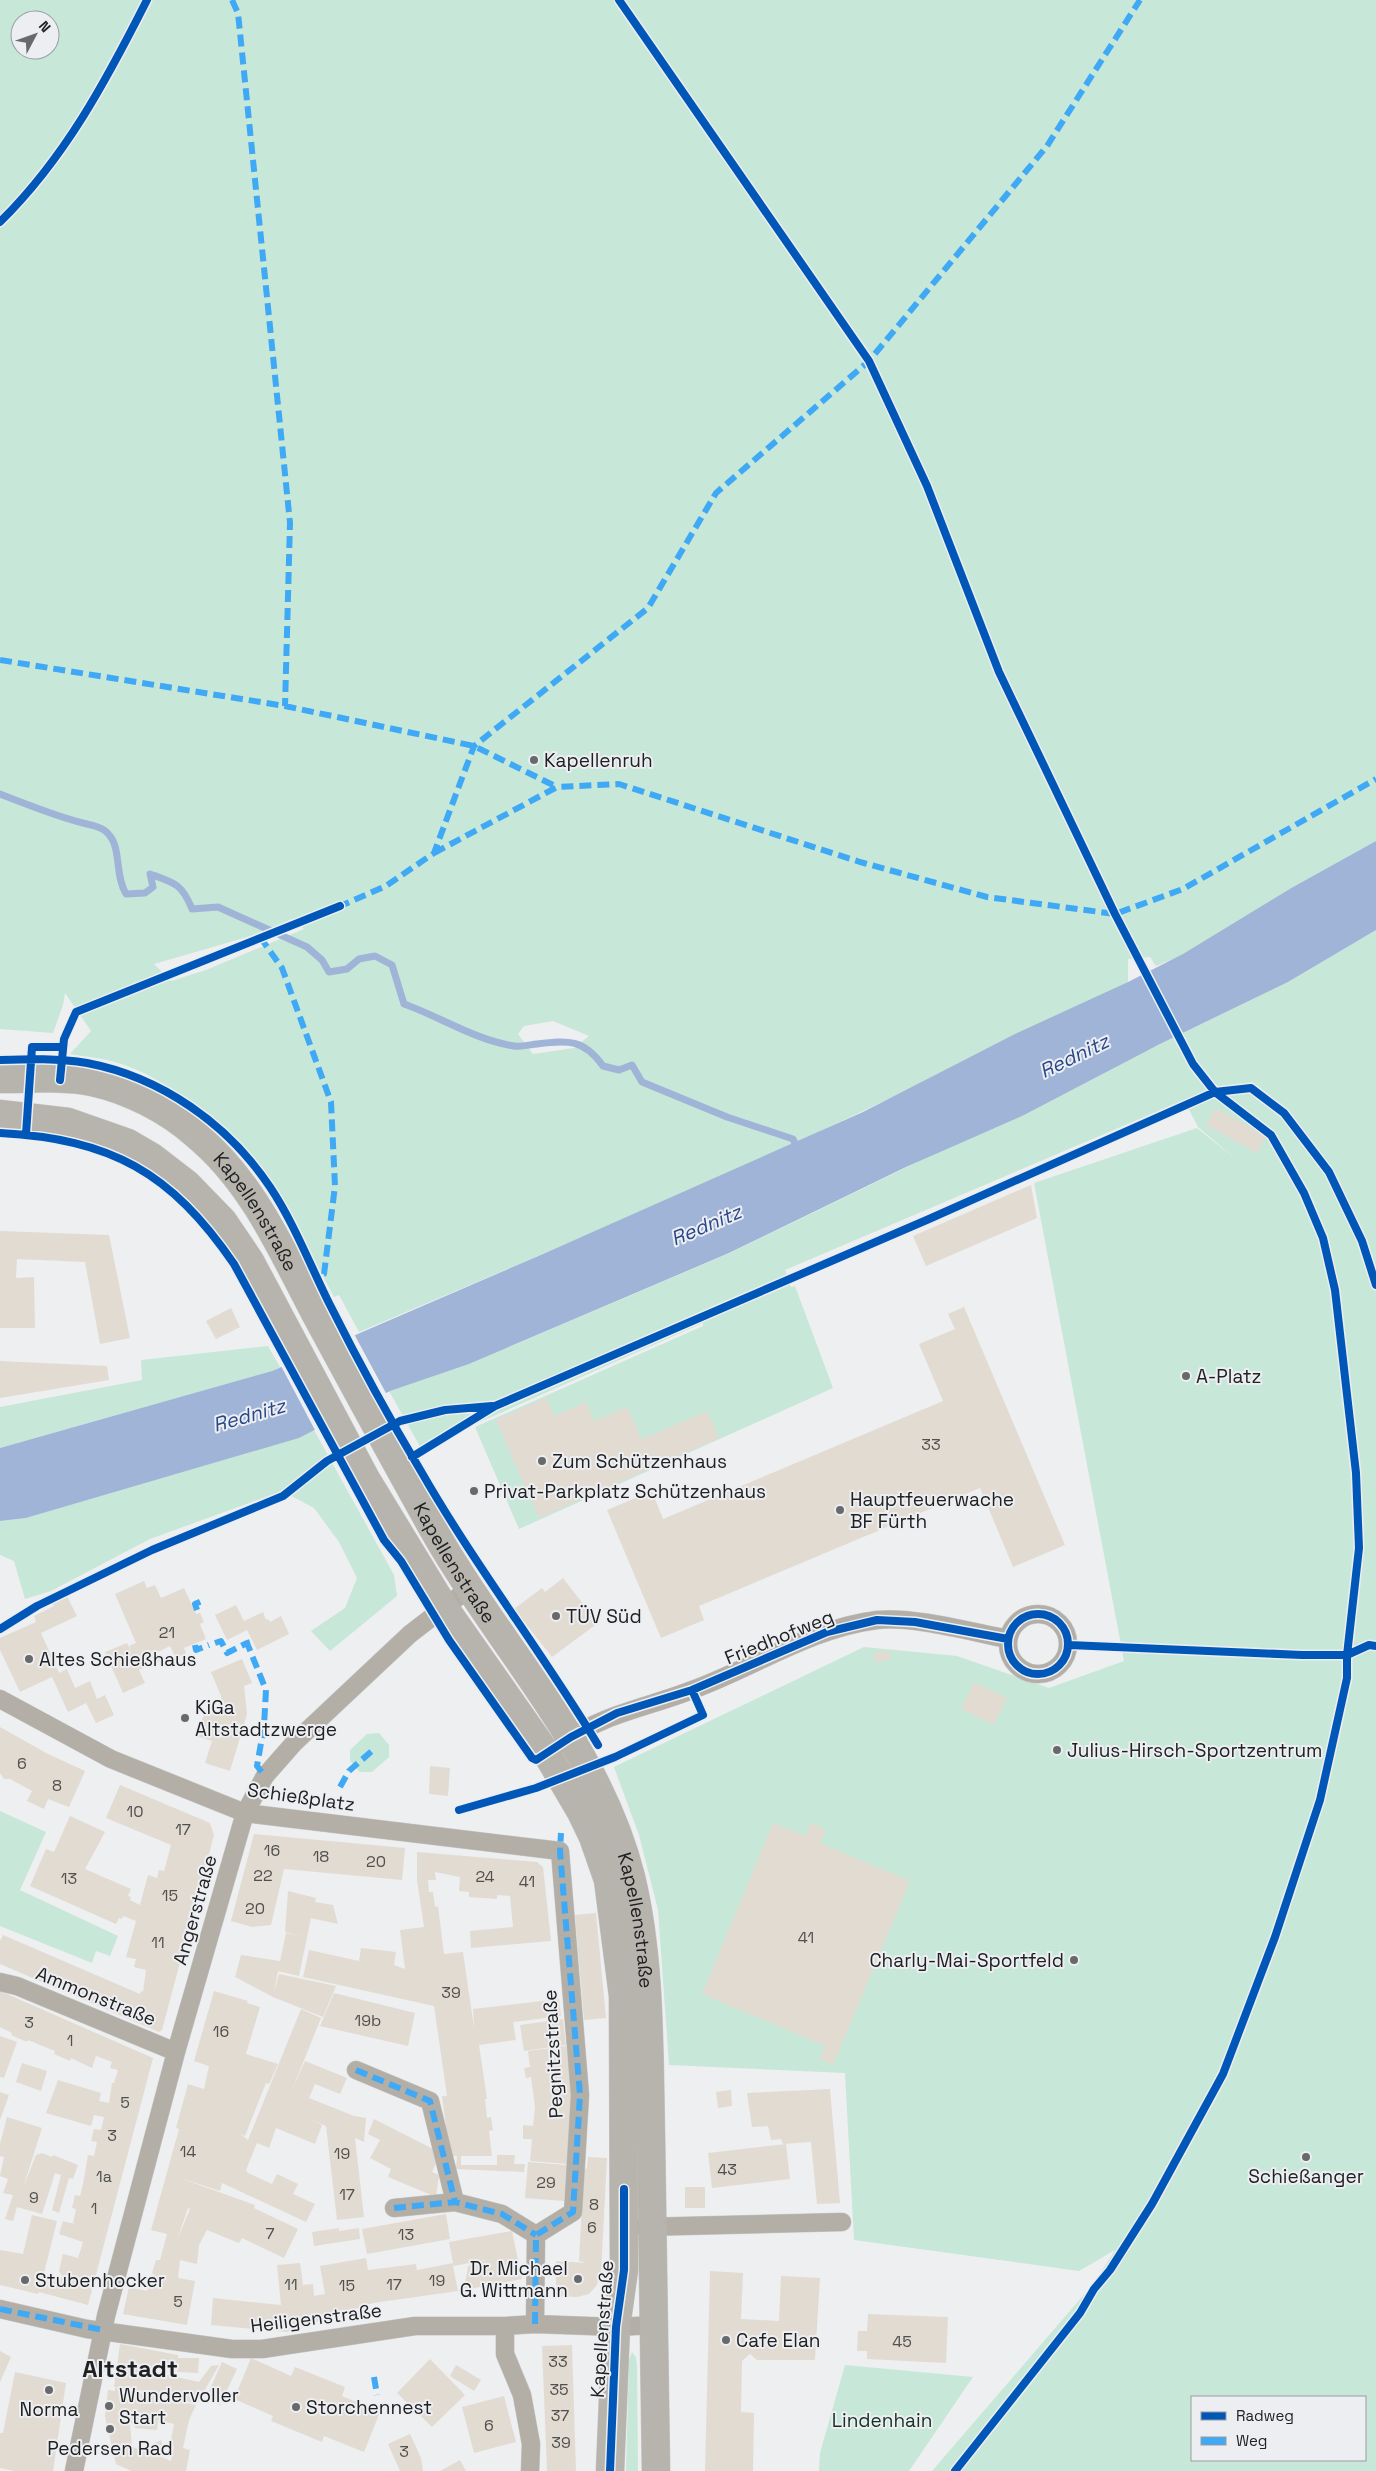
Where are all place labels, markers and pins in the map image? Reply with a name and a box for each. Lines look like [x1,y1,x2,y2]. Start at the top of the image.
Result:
place label: Kapellenruh [544,748,653,773]
marker: Kapellenruh [528,754,540,766]
place label: A-Platz [1196,1364,1261,1389]
marker: A-Platz [1180,1370,1192,1382]
place label: Zum Schützenhaus [552,1449,727,1474]
marker: Zum Schützenhaus [536,1455,548,1467]
place label: Privat-Parkplatz Schützenhaus [484,1479,766,1504]
marker: Privat-Parkplatz Schützenhaus [468,1485,480,1497]
place label: Hauptfeuerwache BF Fürth [850,1487,1014,1534]
marker: Hauptfeuerwache BF Fürth [834,1504,846,1516]
place label: TÜV Süd [566,1604,642,1629]
marker: TÜV Süd [550,1610,562,1622]
place label: Altes Schießhaus [39,1647,197,1672]
marker: Altes Schießhaus [23,1653,35,1665]
place label: KiGa Altstadtzwerge [195,1695,337,1742]
marker: KiGa Altstadtzwerge [179,1712,191,1724]
place label: Julius-Hirsch-Sportzentrum [1067,1738,1322,1763]
marker: Julius-Hirsch-Sportzentrum [1051,1744,1063,1756]
place label: Charly-Mai-Sportfeld [869,1948,1064,1973]
marker: Charly-Mai-Sportfeld [1068,1954,1080,1966]
marker: Schießanger [1300,2151,1312,2163]
place label: Schießanger [1248,2164,1364,2189]
place label: Dr. Michael G. Wittmann [460,2256,568,2303]
place label: Stubenhocker [35,2268,165,2293]
marker: Dr. Michael G. Wittmann [572,2273,584,2285]
marker: Stubenhocker [19,2274,31,2286]
place label: Cafe Elan [736,2328,821,2353]
marker: Cafe Elan [720,2334,732,2346]
place label: Wundervoller Start [119,2383,239,2430]
marker: Norma [43,2384,55,2396]
place label: Storchennest [306,2395,432,2420]
place label: Norma [20,2397,78,2422]
marker: Wundervoller Start [103,2400,115,2412]
marker: Storchennest [290,2401,302,2413]
marker: Pedersen Rad [104,2423,116,2435]
place label: Pedersen Rad [47,2436,173,2461]

